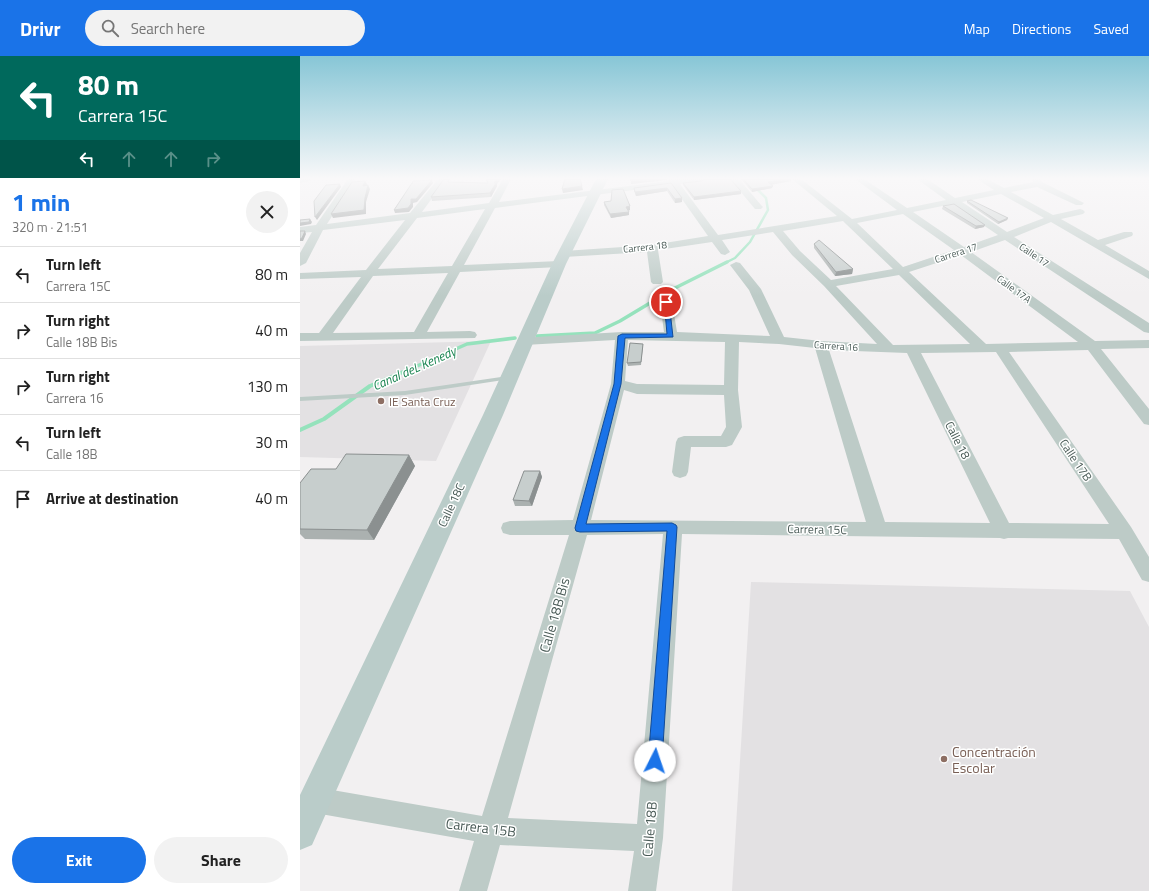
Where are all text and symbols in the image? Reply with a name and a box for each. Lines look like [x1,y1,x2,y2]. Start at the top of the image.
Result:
search box [85,10,365,46]
text: Drivr [20,14,61,43]
icon: search [99,17,121,39]
text: Search here [131,17,205,40]
text: Map [964,18,990,39]
text: Directions [1012,18,1071,39]
text: Saved [1093,18,1129,39]
text: 80 m [78,63,139,106]
icon: left [12,72,64,124]
text: Carrera 15C [78,102,167,129]
icon: left [76,148,98,170]
icon: ahead [118,148,140,170]
icon: ahead [160,148,182,170]
icon: right [202,148,224,170]
text: 1 min [12,184,70,220]
button: close [246,191,288,233]
text: 320 m · 21:51 [12,217,88,237]
street label: Carrera 18 [622,237,668,257]
street label: Carrera 17 [933,239,979,267]
street label: Calle 17 [1016,239,1052,271]
text: Turn left [46,253,101,276]
text: 80 m [255,263,288,286]
icon: left [12,264,34,286]
street label: Calle 17A [994,271,1034,307]
text: Carrera 15C [46,276,111,296]
pin [649,285,683,319]
icon: arrive [655,291,677,313]
text: Turn right [46,309,110,332]
text: 40 m [255,319,288,342]
icon: right [12,320,34,342]
text: Calle 18B Bis [46,332,117,352]
street label: Carrera 16 [813,337,859,355]
water label: Canal deL Kenedy [369,340,461,395]
text: Turn right [46,365,110,388]
text: 130 m [247,375,288,398]
icon: right [12,376,34,398]
text: Carrera 16 [46,388,103,408]
place label: IE Santa Cruz [389,392,455,411]
marker: IE Santa Cruz [376,396,386,406]
street label: Calle 18 [940,418,976,462]
text: Turn left [46,421,101,444]
text: 30 m [255,431,288,454]
icon: left [12,432,34,454]
street label: Calle 17B [1055,435,1097,485]
text: Calle 18B [46,444,98,464]
street label: Calle 18C [433,479,470,530]
text: Arrive at destination [46,487,179,510]
text: 40 m [255,487,288,510]
icon: arrive [12,488,34,510]
street label: Carrera 15C [787,519,847,539]
street label: Calle 18B Bis [533,575,575,655]
position arrow [634,740,676,782]
place label: Concentración Escolar [952,741,1036,778]
marker: Concentración Escolar [939,754,949,764]
street label: Calle 18B [636,800,662,858]
street label: Carrera 15B [445,812,517,842]
button: Exit [12,837,146,883]
button: Share [154,837,288,883]

